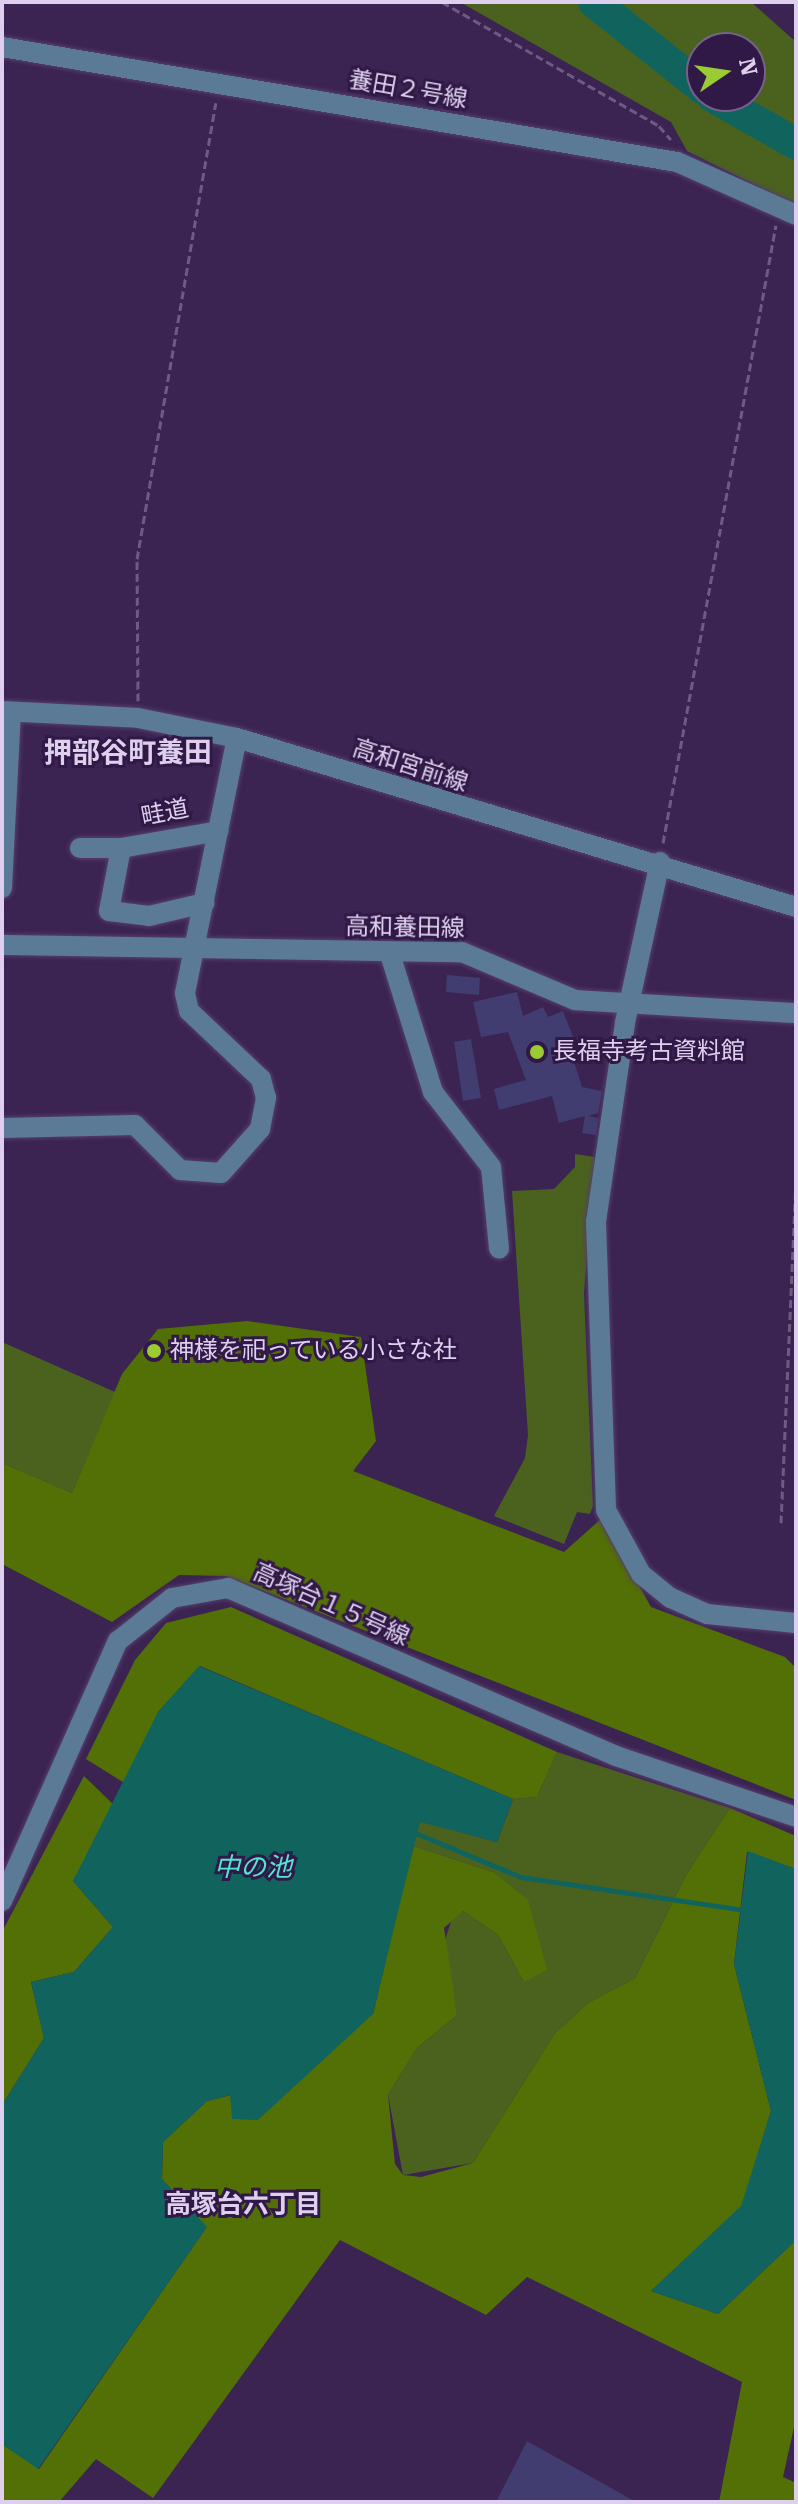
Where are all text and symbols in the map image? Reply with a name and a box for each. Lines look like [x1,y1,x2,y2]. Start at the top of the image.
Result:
north arrow [686,32,766,112]
text: N [734,56,762,78]
street label: 養田２号線 [346,65,470,115]
street label: 高和宮前線 [348,734,472,798]
district label: 押部谷町養田 [44,736,212,770]
street label: 畦道 [139,794,191,832]
street label: 高和養田線 [345,913,465,943]
place label: 長福寺考古資料館 [553,1038,745,1066]
marker: 長福寺考古資料館 [528,1043,546,1061]
place label: 神様を祀っている小さな社 [170,1337,458,1365]
marker: 神様を祀っている小さな社 [145,1342,163,1360]
street label: 高塚台１５号線 [248,1558,414,1652]
water label: 中の池 [214,1852,292,1884]
district label: 高塚台六丁目 [165,2189,321,2221]

